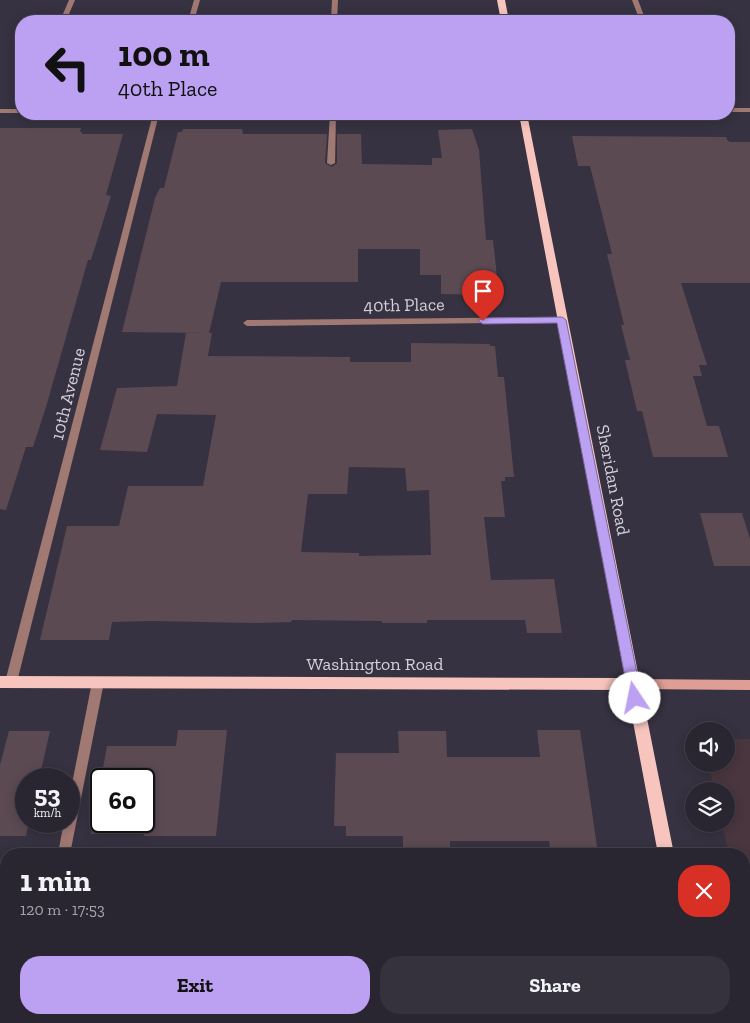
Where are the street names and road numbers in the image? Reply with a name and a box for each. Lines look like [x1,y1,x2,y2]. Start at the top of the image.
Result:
street label: 40th Place [363,293,445,317]
street label: 10th Avenue [46,346,90,442]
street label: Sheridan Road [591,423,635,537]
street label: Washington Road [307,653,444,675]

